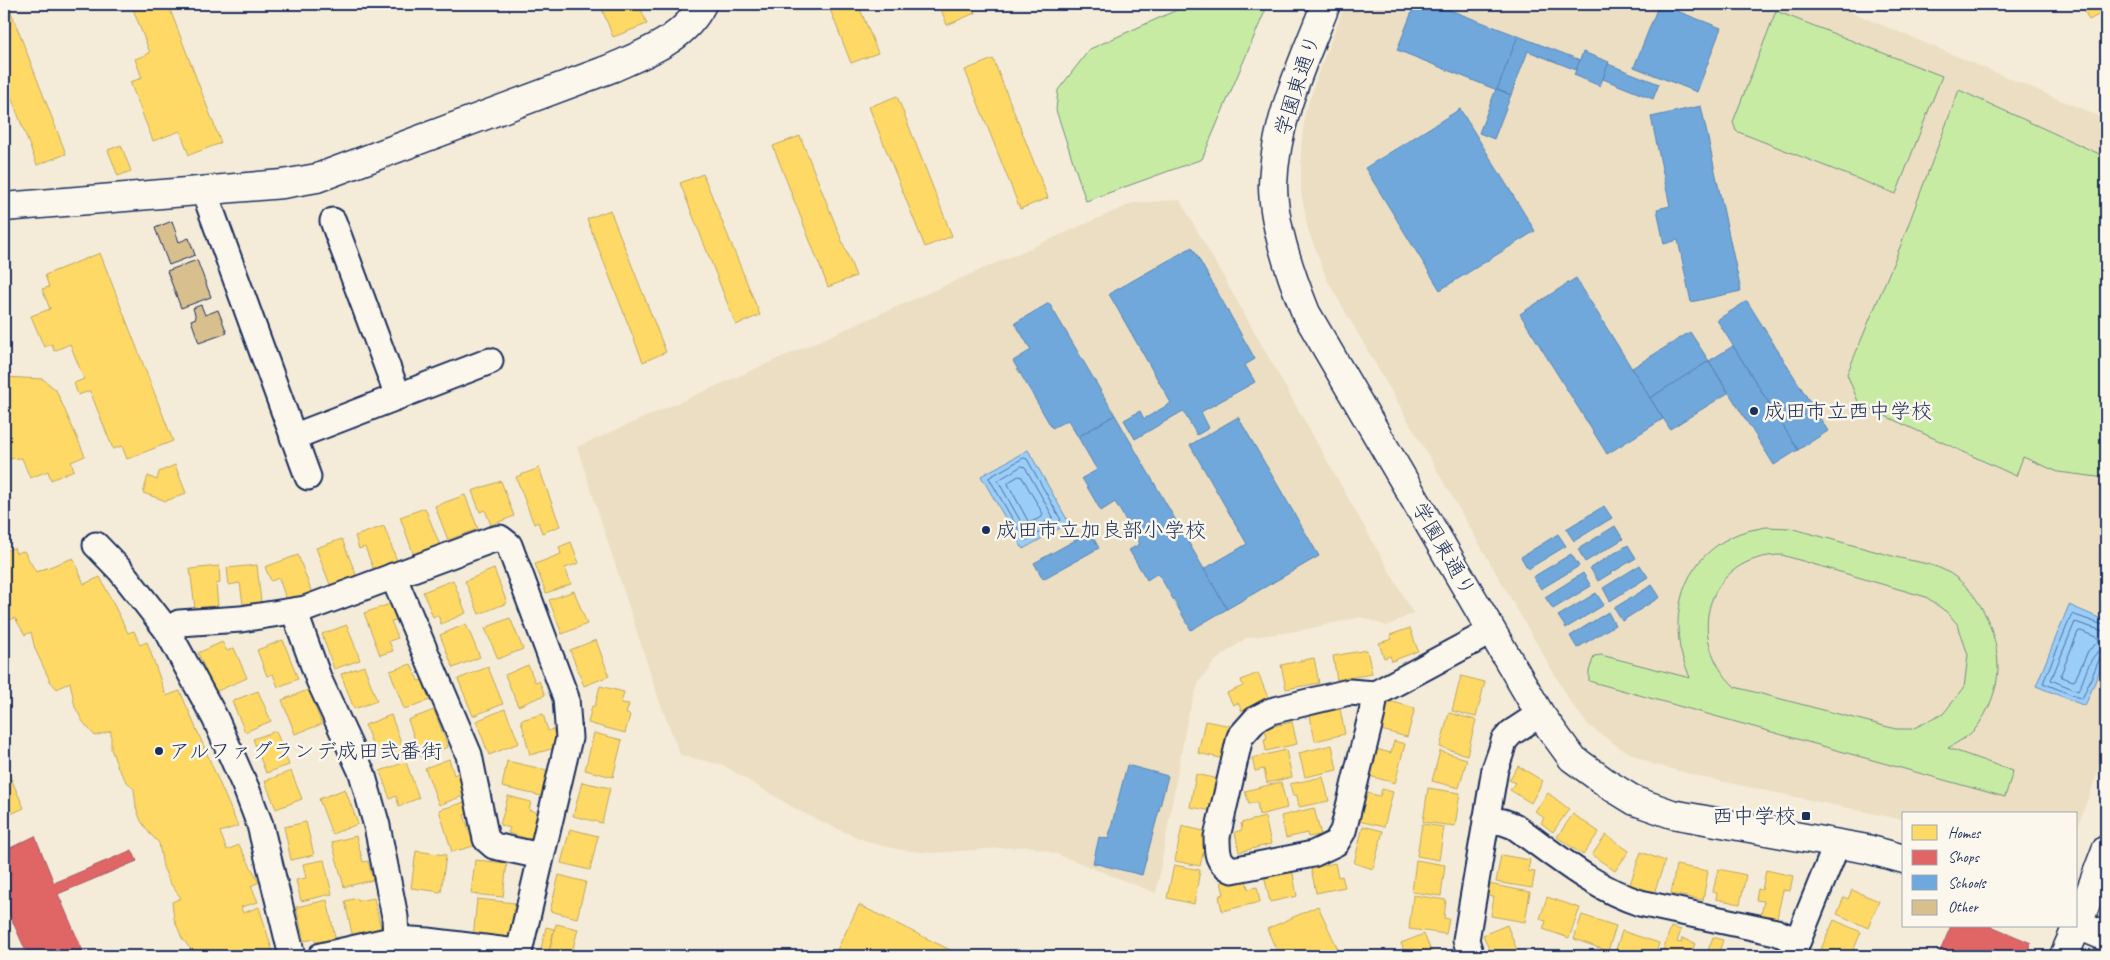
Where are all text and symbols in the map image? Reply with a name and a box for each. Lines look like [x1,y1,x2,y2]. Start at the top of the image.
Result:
street label: 学園東通り [1268,31,1326,139]
place label: 成田市立西中学校 [1764,398,1932,424]
marker: 成田市立西中学校 [1748,405,1760,417]
street label: 学園東通り [1406,497,1482,601]
place label: 成田市立加良部小学校 [996,517,1206,543]
marker: 成田市立加良部小学校 [980,524,992,536]
place label: アルファグランデ成田弐番街 [169,738,442,764]
marker: アルファグランデ成田弐番街 [153,745,165,757]
place label: 西中学校 [1712,803,1796,829]
marker: 西中学校 [1800,810,1812,822]
legend [1902,812,2078,928]
text: Homes [1948,824,1982,843]
text: Shops [1948,848,1981,867]
text: Schools [1948,874,1987,893]
text: Other [1948,898,1979,917]

